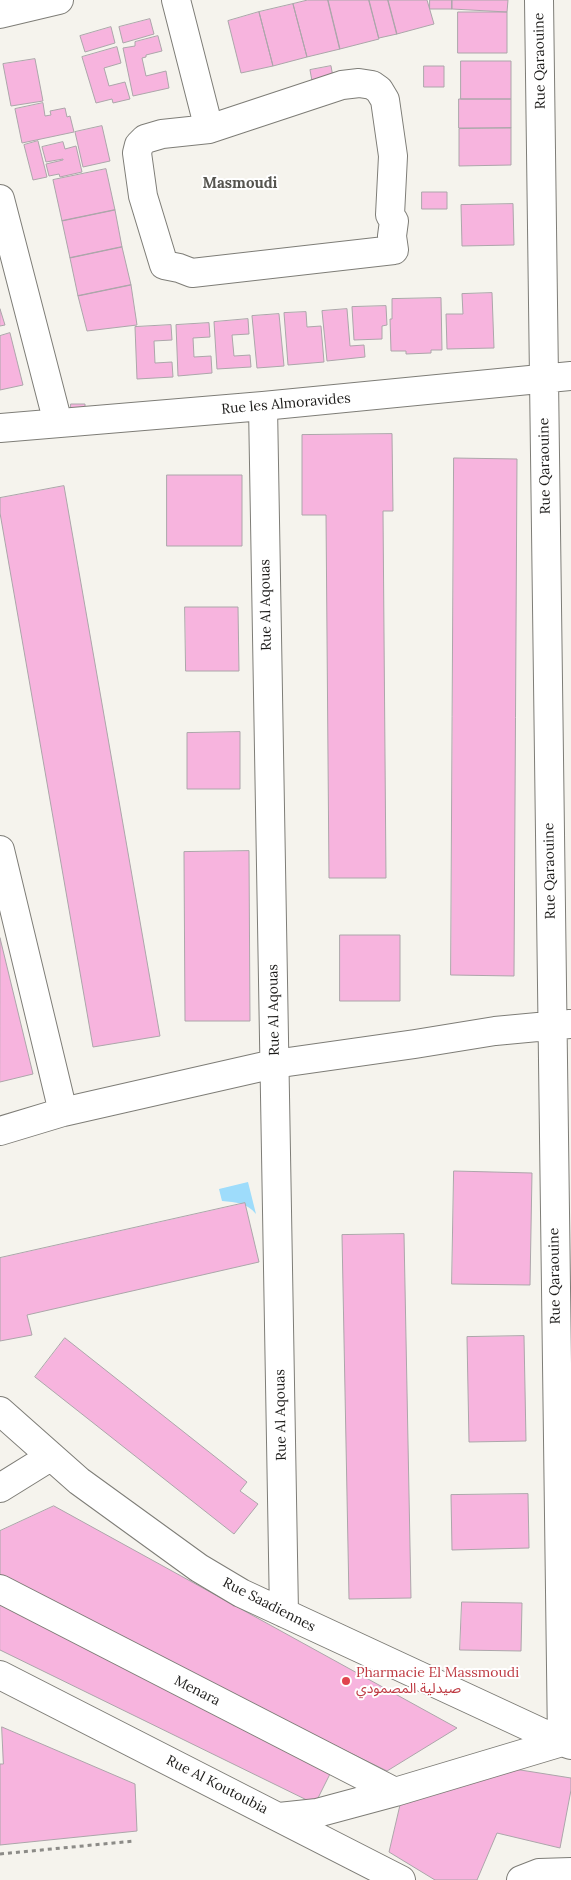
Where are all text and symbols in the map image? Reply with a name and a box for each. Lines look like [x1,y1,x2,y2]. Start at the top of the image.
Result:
street label: Rue Qaraouine [531,13,549,109]
district label: Masmoudi [203,175,277,193]
street label: Rue les Almoravides [221,390,351,418]
street label: Rue Qaraouine [536,418,554,514]
street label: Rue Al Aqouas [257,559,275,651]
street label: Rue Qaraouine [541,823,559,919]
street label: Rue Al Aqouas [265,964,283,1056]
street label: Rue Qaraouine [546,1228,564,1324]
street label: Rue Al Aqouas [272,1369,290,1461]
street label: Rue Saadiennes [220,1574,318,1636]
place label: Pharmacie El Massmoudi صيدلية المصمودي [356,1665,519,1698]
street label: Menara [171,1672,223,1710]
marker: Pharmacie El Massmoudi صيدلية المصمودي [340,1675,352,1687]
street label: Rue Al Koutoubia [163,1752,271,1818]

